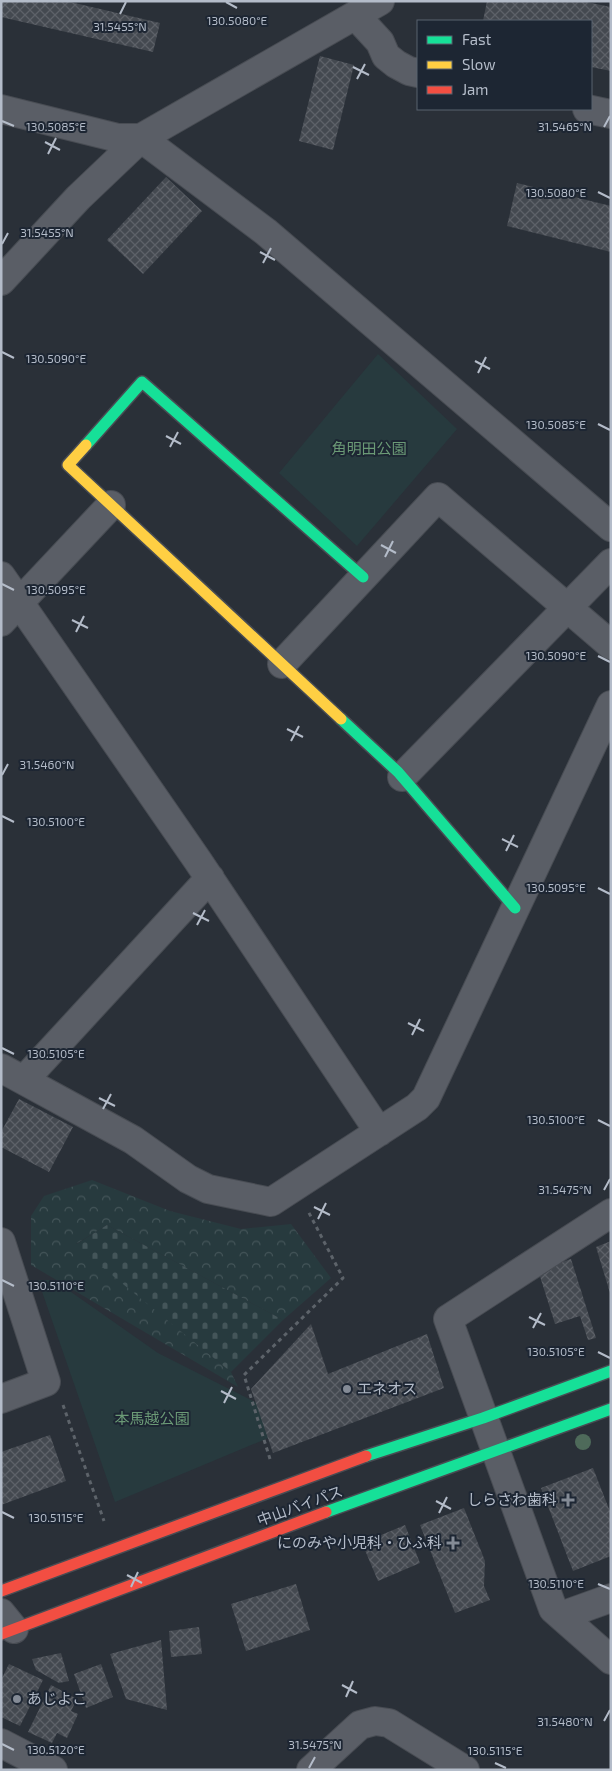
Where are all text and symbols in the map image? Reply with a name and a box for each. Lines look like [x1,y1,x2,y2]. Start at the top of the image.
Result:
text: 130.5080°E [207,13,268,27]
text: 31.5455°N [93,19,147,33]
legend [417,20,592,110]
text: Fast [462,30,492,48]
text: Slow [462,55,496,73]
text: Jam [462,80,488,98]
text: 130.5085°E [26,119,86,133]
text: 31.5465°N [538,119,592,133]
text: 130.5080°E [526,185,587,199]
text: 31.5455°N [20,225,74,239]
text: 130.5090°E [26,351,86,365]
text: 130.5085°E [526,417,586,431]
park label: 角明田公園 [331,439,407,457]
text: 130.5095°E [26,582,86,596]
text: 130.5090°E [526,648,586,662]
text: 31.5460°N [20,757,74,771]
text: 130.5100°E [27,814,85,828]
text: 130.5095°E [526,880,586,894]
text: 130.5105°E [27,1046,85,1060]
text: 130.5100°E [527,1112,585,1126]
text: 31.5475°N [538,1182,592,1196]
text: 130.5110°E [28,1278,84,1292]
text: 130.5105°E [527,1344,585,1358]
place label: エネオス [357,1379,417,1397]
marker: エネオス [341,1383,353,1395]
park label: 本馬越公園 [114,1409,190,1427]
street label: 中山バイパス [254,1481,345,1529]
place label: しらさわ歯科 [467,1490,557,1508]
marker: しらさわ歯科 [561,1493,575,1507]
text: 130.5115°E [29,1510,84,1524]
place label: にのみや小児科・ひふ科 [277,1533,442,1551]
marker: にのみや小児科・ひふ科 [446,1536,460,1550]
text: 130.5110°E [528,1576,584,1590]
place label: あじよこ [27,1689,87,1707]
marker: あじよこ [11,1693,23,1705]
text: 31.5480°N [537,1714,593,1728]
text: 31.5475°N [288,1737,342,1751]
text: 130.5120°E [27,1742,85,1756]
text: 130.5115°E [468,1743,523,1757]

